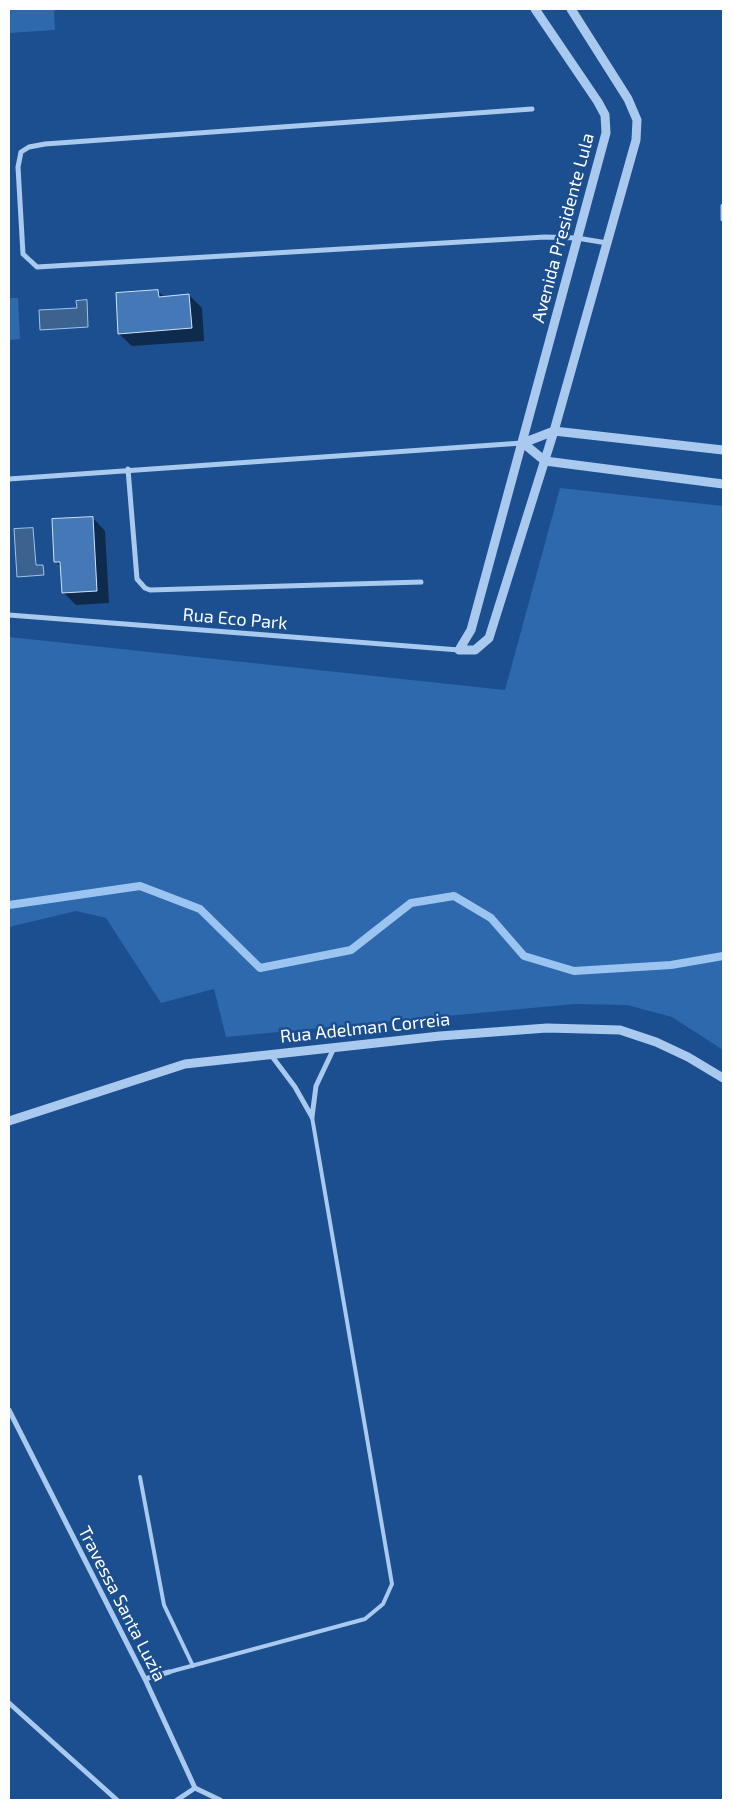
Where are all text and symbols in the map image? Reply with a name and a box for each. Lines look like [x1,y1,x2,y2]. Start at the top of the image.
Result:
street label: Avenida Presidente Lula [527,131,599,325]
street label: Rua Eco Park [182,604,288,634]
street label: Rua Adelman Correia [279,1008,451,1048]
street label: Travessa Santa Luzia [73,1523,171,1685]

